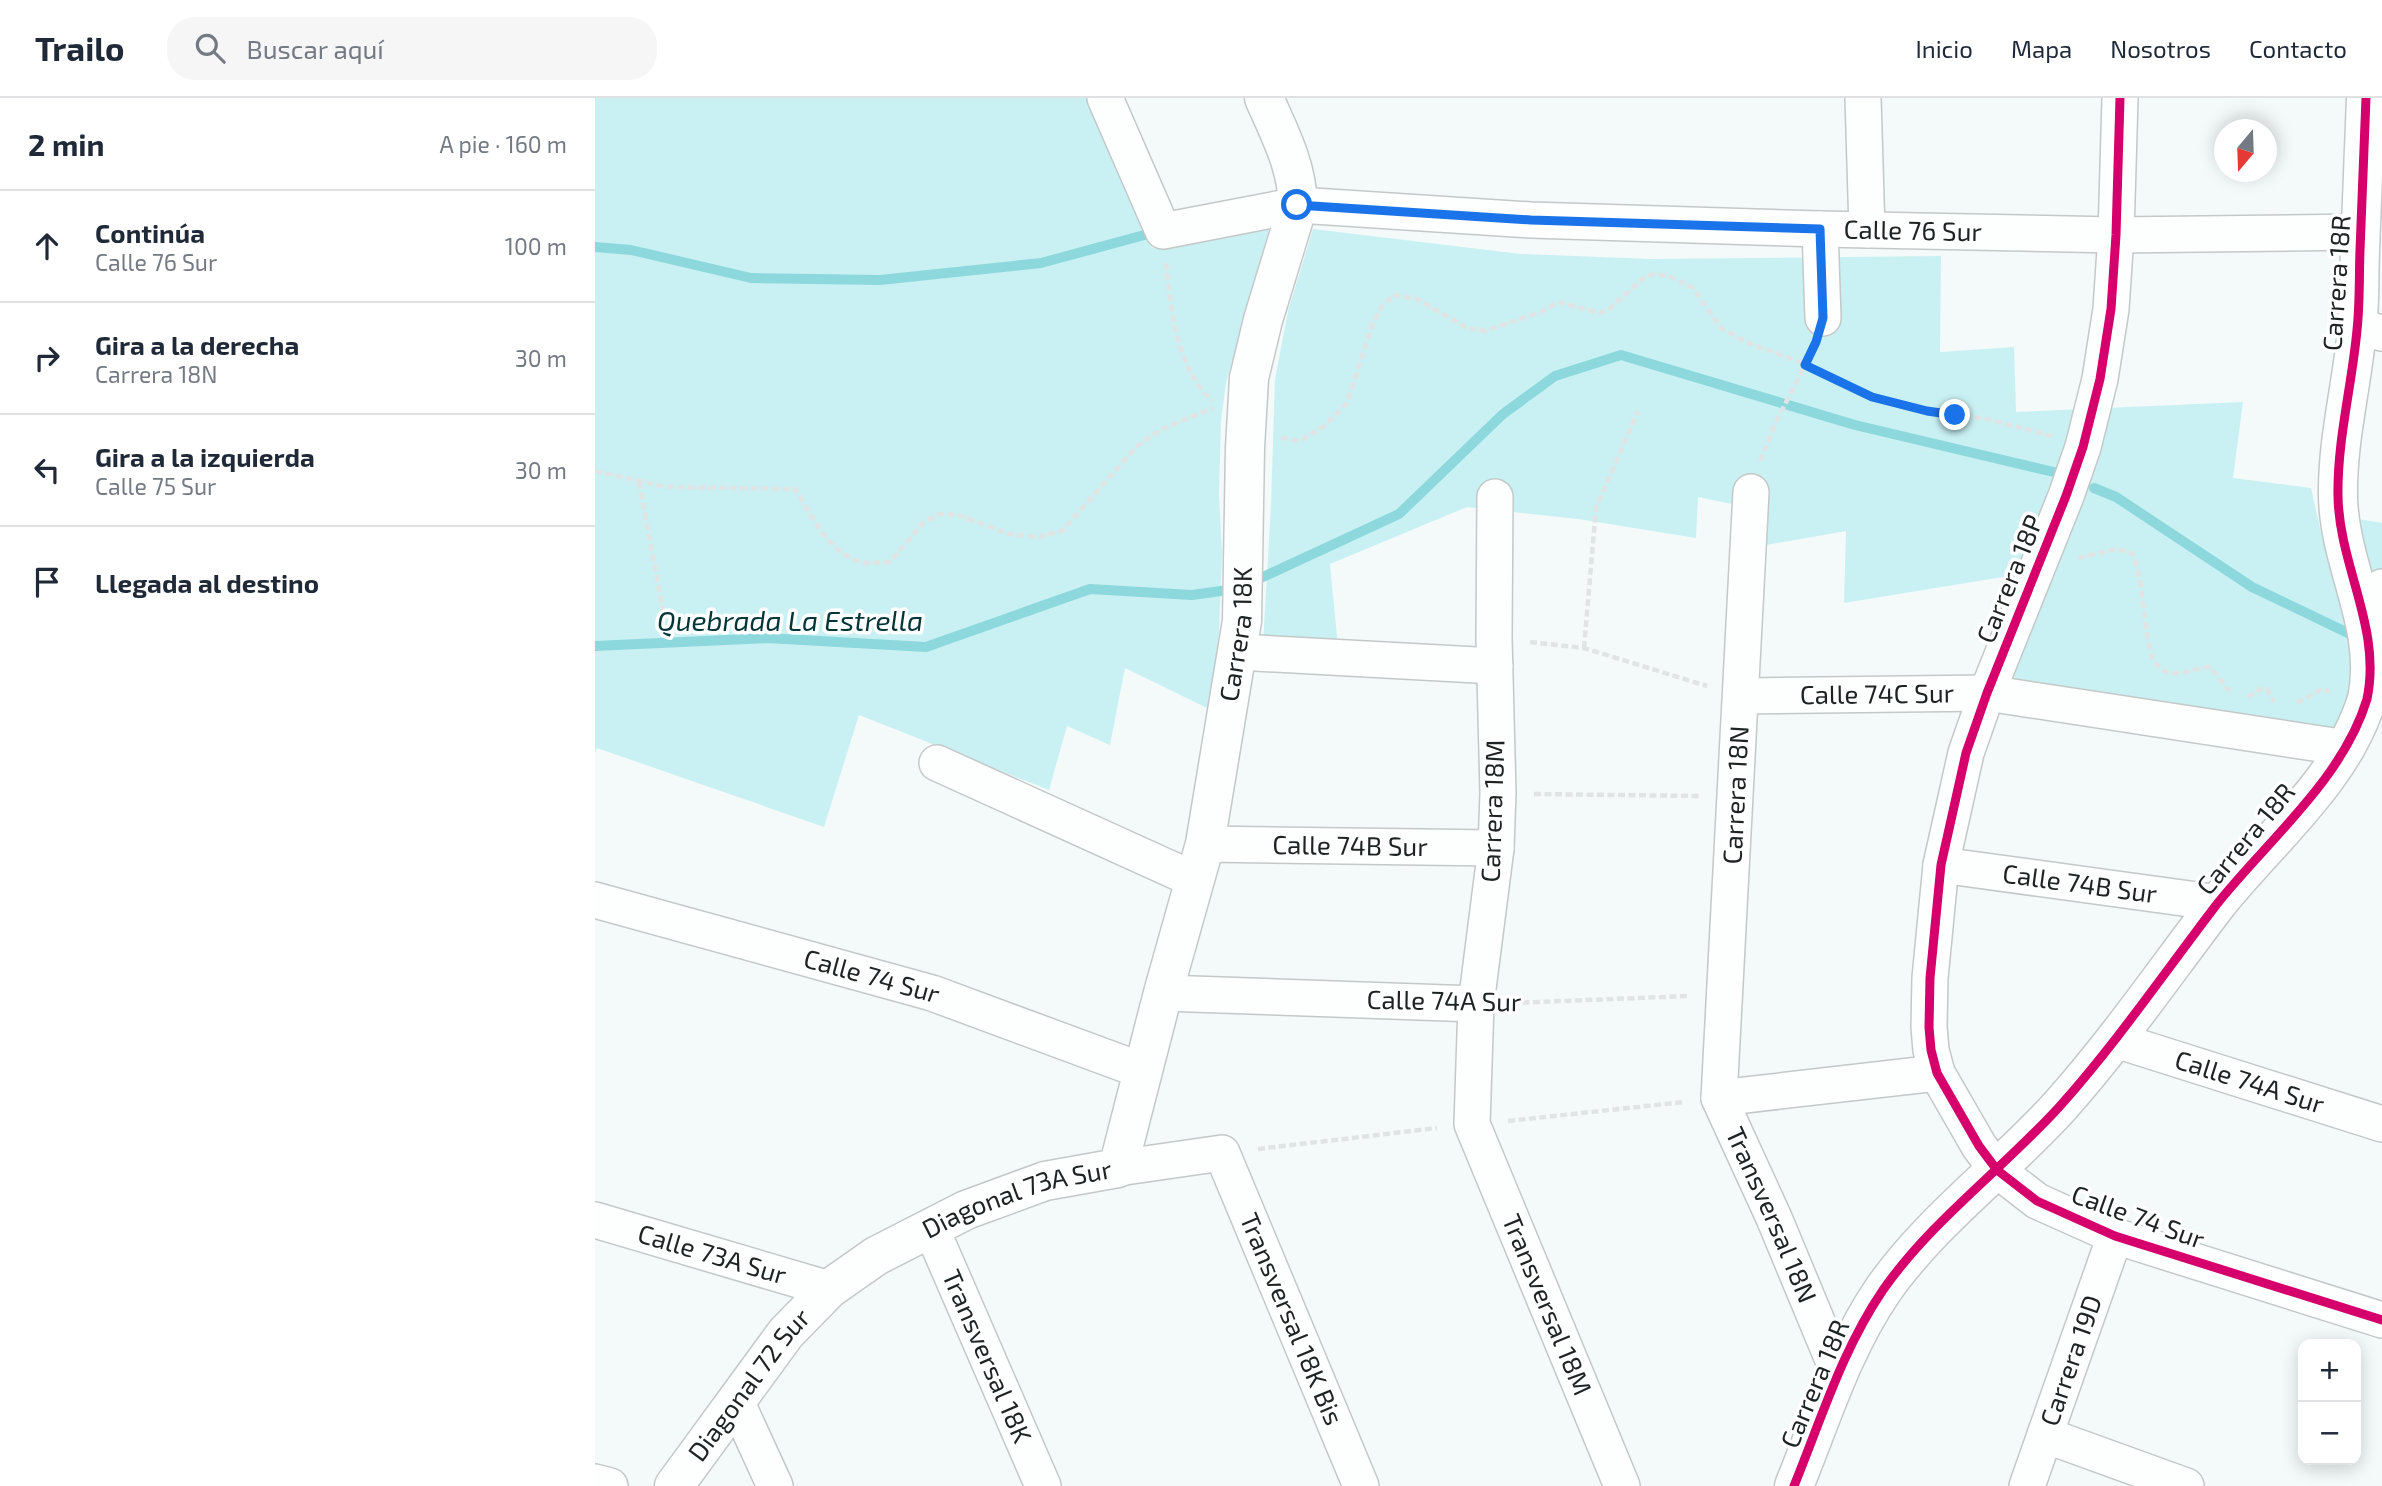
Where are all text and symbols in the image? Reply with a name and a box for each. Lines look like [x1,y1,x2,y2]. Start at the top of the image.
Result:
search box [167,17,657,80]
text: Trailo [35,28,125,68]
icon: search [191,29,229,67]
text: Buscar aquí [247,33,384,64]
text: Inicio [1915,34,1973,63]
text: Mapa [2011,34,2072,63]
text: Nosotros [2110,34,2211,63]
text: Contacto [2249,34,2347,63]
north arrow [2214,119,2277,182]
text: 2 min [28,126,105,162]
text: A pie · 160 m [440,130,567,158]
route start [1281,189,1312,220]
street label: Calle 76 Sur [1843,212,1982,246]
street label: Carrera 18R [2315,214,2356,352]
text: Continúa [95,217,205,248]
icon: ahead [28,227,66,265]
text: 100 m [505,232,567,260]
text: Calle 76 Sur [95,248,217,276]
text: Gira a la derecha [95,329,299,360]
icon: right [28,339,66,377]
text: 30 m [515,344,567,372]
text: Carrera 18N [95,360,218,388]
route end [1939,399,1970,430]
text: Gira a la izquierda [95,441,315,472]
icon: left [28,451,66,489]
text: 30 m [515,456,567,484]
text: Calle 75 Sur [95,472,216,500]
street label: Carrera 18P [1969,510,2048,647]
icon: arrive [28,563,66,601]
street label: Carrera 18K [1212,566,1257,704]
text: Llegada al destino [95,567,319,598]
water label: Quebrada La Estrella [657,603,923,637]
street label: Calle 74C Sur [1800,676,1954,709]
street label: Carrera 18N [1715,725,1754,865]
street label: Carrera 18M [1474,739,1509,883]
street label: Carrera 18R [2189,776,2301,900]
street label: Calle 74B Sur [1272,828,1428,861]
street label: Calle 74B Sur [2001,857,2159,908]
street label: Calle 74 Sur [801,941,945,1009]
street label: Calle 74A Sur [1366,983,1522,1016]
street label: Calle 74A Sur [2171,1043,2328,1119]
street label: Transversal 18N [1720,1122,1824,1307]
street label: Diagonal 73A Sur [917,1152,1114,1244]
street label: Calle 74 Sur [2068,1177,2209,1254]
street label: Transversal 18K Bis [1235,1208,1351,1429]
street label: Transversal 18M [1497,1209,1600,1399]
street label: Calle 73A Sur [635,1217,790,1290]
street label: Transversal 18K [937,1265,1039,1447]
street label: Carrera 19D [2032,1290,2107,1430]
street label: Diagonal 72 Sur [681,1301,816,1466]
street label: Carrera 18R [1773,1315,1855,1452]
map controls [2298,1339,2361,1465]
button: + [2298,1339,2361,1402]
button: − [2298,1402,2361,1465]

